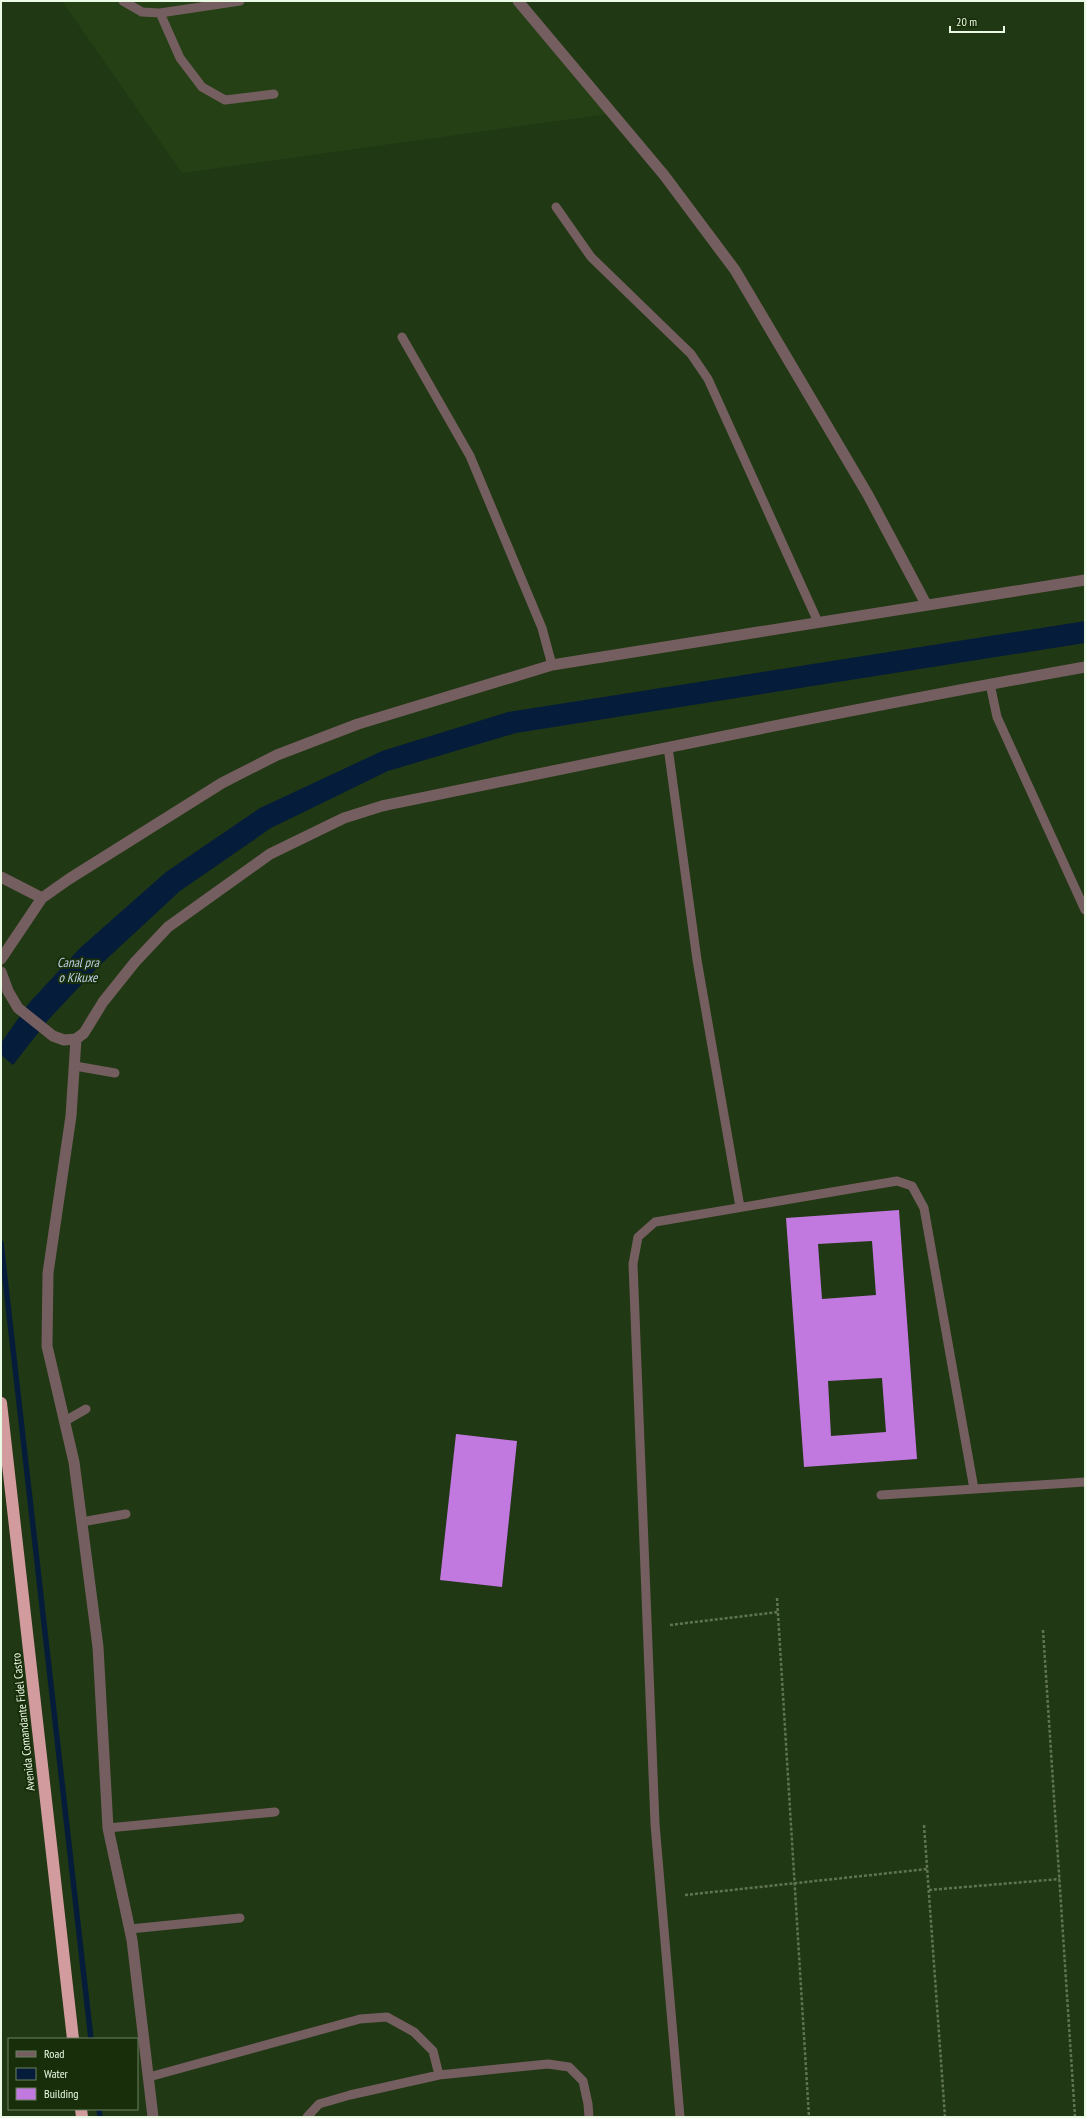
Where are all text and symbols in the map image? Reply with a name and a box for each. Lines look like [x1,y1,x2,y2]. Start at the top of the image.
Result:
scale bar [950,8,1004,34]
text: 20 m [956,14,977,29]
water label: Canal pra o Kikuxe [57,954,100,986]
street label: Avenida Comandante Fidel Castro [8,1652,38,1792]
legend [8,2038,138,2110]
text: Road [44,2046,64,2061]
text: Water [44,2066,69,2081]
text: Building [44,2086,79,2101]

